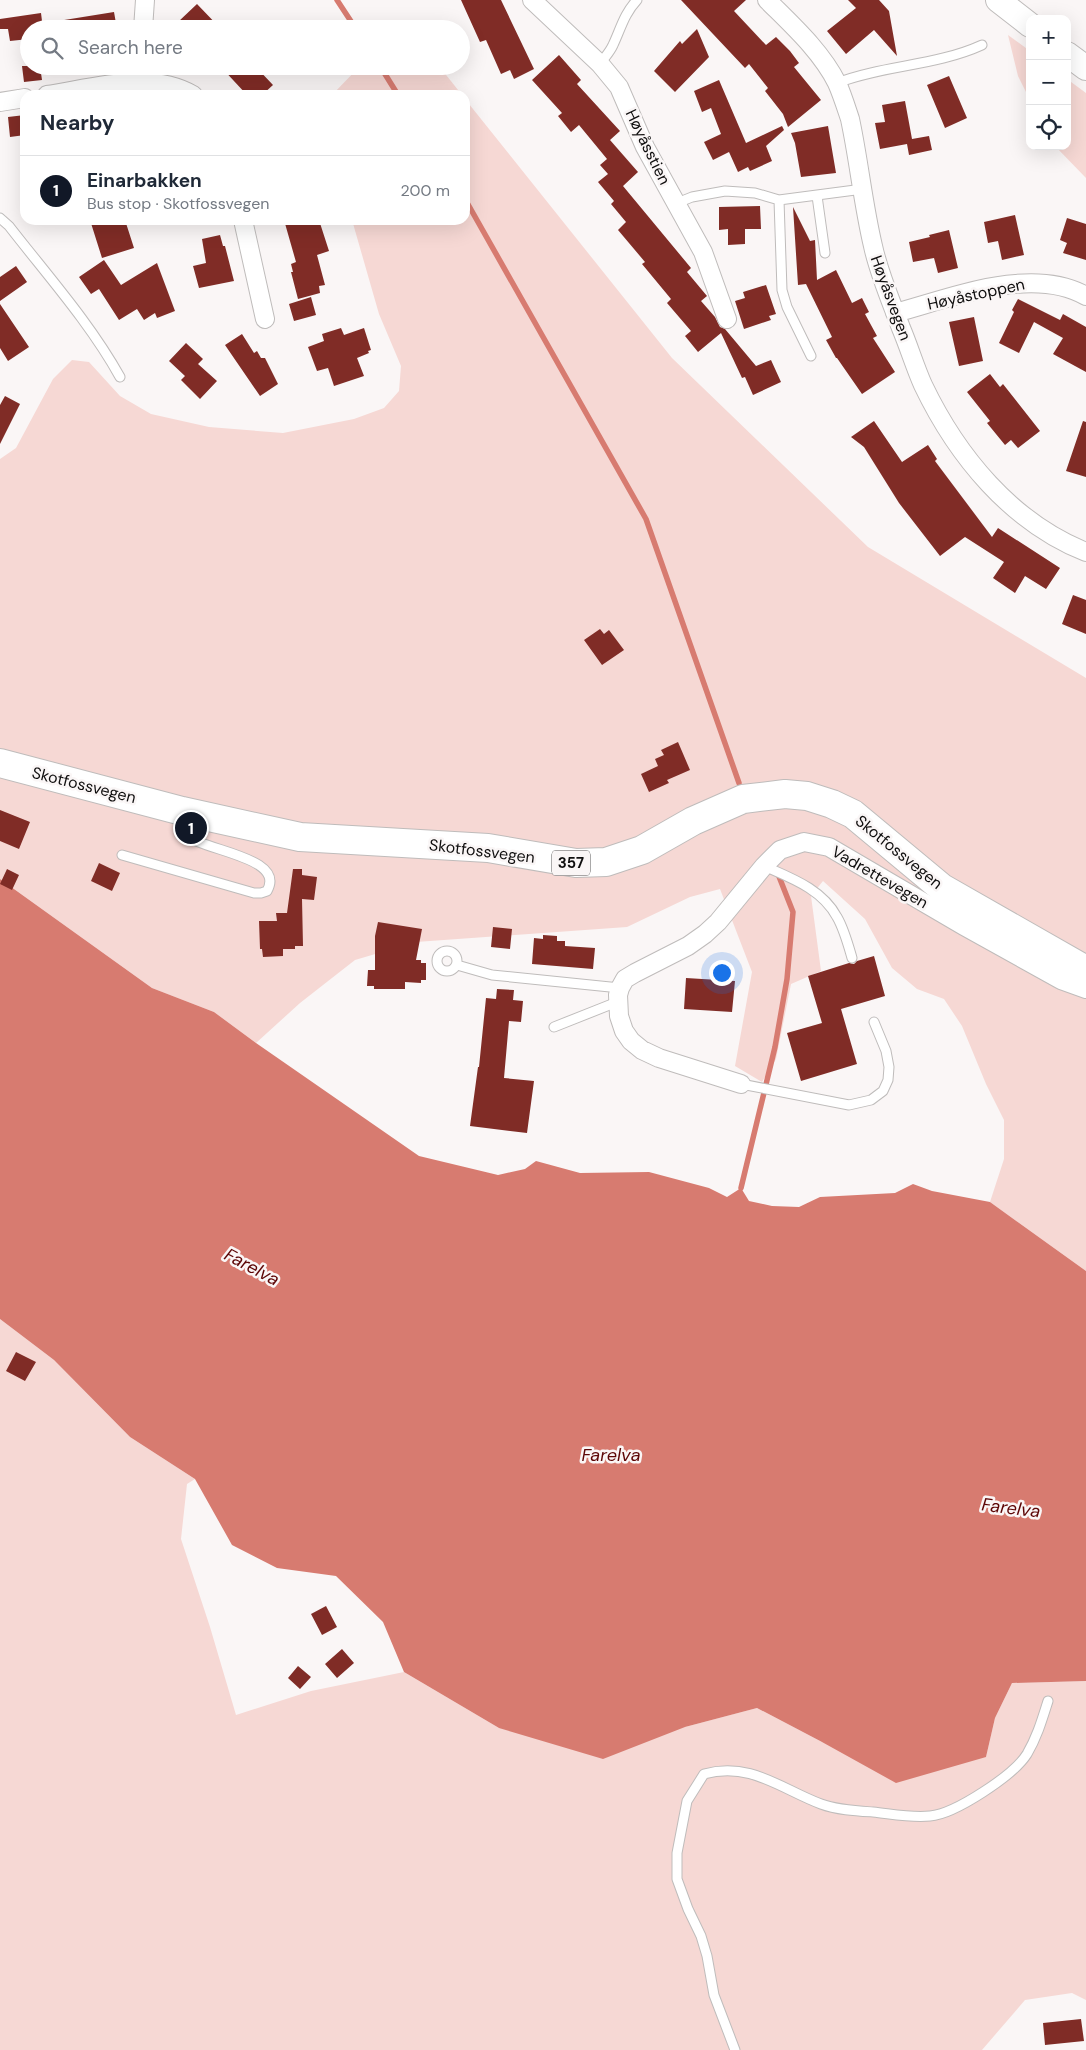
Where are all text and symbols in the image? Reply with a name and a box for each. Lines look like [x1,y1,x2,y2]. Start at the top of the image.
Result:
map controls [1026,15,1071,150]
button: + [1026,15,1071,60]
search box [20,20,470,75]
icon: search [38,34,66,62]
text: Search here [78,35,183,60]
button: − [1026,60,1071,105]
button: locate [1026,105,1071,150]
street label: Høyåsstien [621,106,675,188]
text: Nearby [40,109,114,137]
text: Einarbakken [87,168,202,193]
text: 1 [53,180,59,201]
text: 200 m [401,180,450,201]
text: Bus stop · Skotfossvegen [87,193,269,214]
street label: Høyåsvegen [866,253,916,343]
street label: Høyåstoppen [925,273,1027,315]
street label: Skotfossvegen [30,762,138,808]
pin: 1 [175,809,207,847]
street label: Skotfossvegen [851,810,947,894]
street label: Skotfossvegen [428,834,536,868]
street label: Vadrettevegen [828,841,932,913]
road number: 357 [552,850,590,876]
your location [709,960,735,986]
water label: Farelva [220,1243,284,1292]
water label: Farelva [581,1443,641,1467]
water label: Farelva [980,1492,1042,1524]

